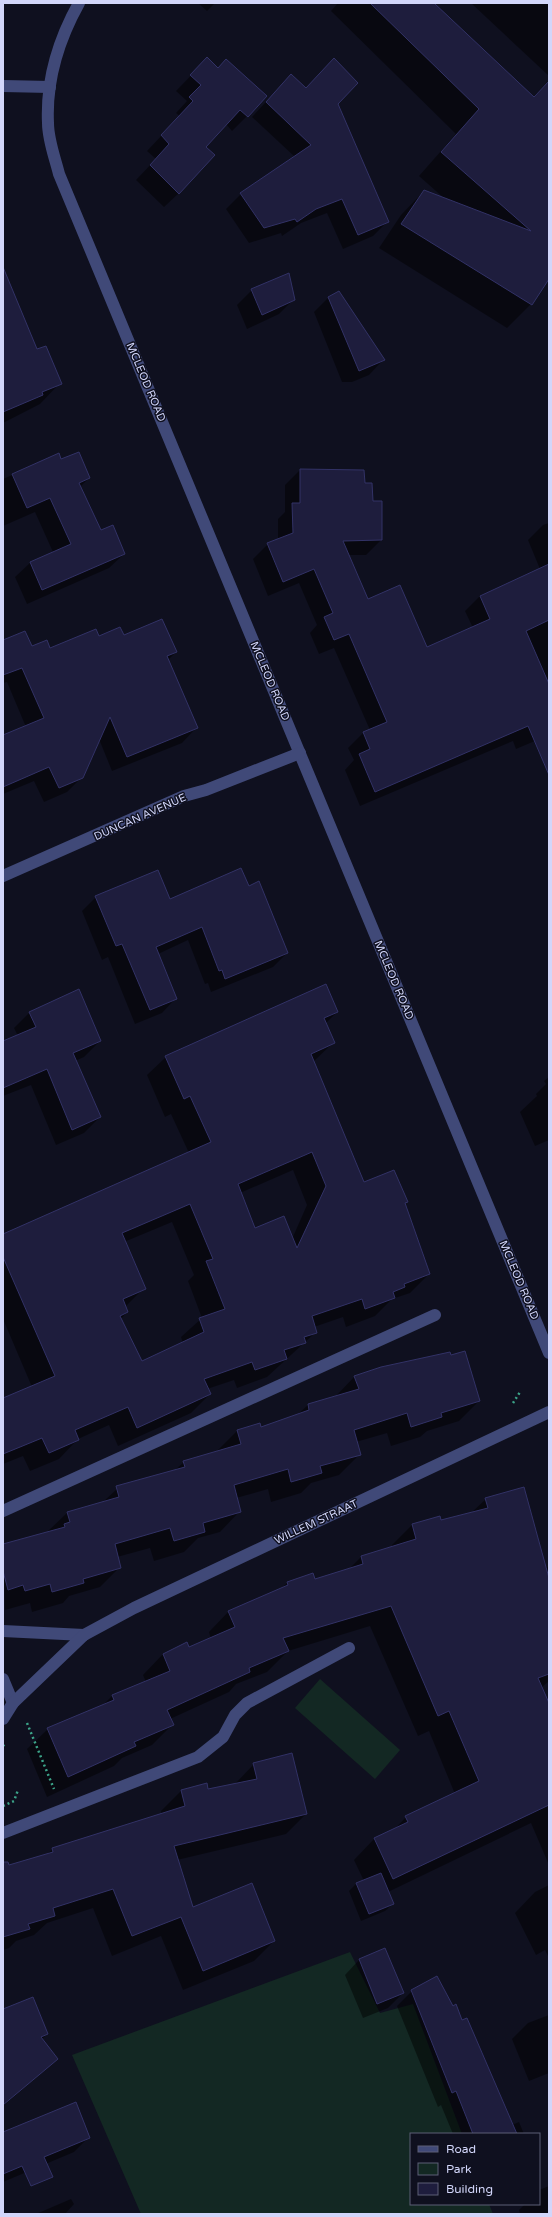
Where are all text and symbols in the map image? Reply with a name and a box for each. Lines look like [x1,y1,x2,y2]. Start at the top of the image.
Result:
street label: MCLEOD ROAD [123,340,169,424]
street label: MCLEOD ROAD [247,639,293,723]
street label: DUNCAN AVENUE [92,791,188,843]
street label: MCLEOD ROAD [371,938,417,1022]
street label: MCLEOD ROAD [496,1238,542,1322]
street label: WILLEM STRAAT [272,1497,360,1547]
legend [410,2133,540,2205]
text: Road [446,2142,476,2156]
text: Park [446,2162,472,2176]
text: Building [446,2182,493,2196]

